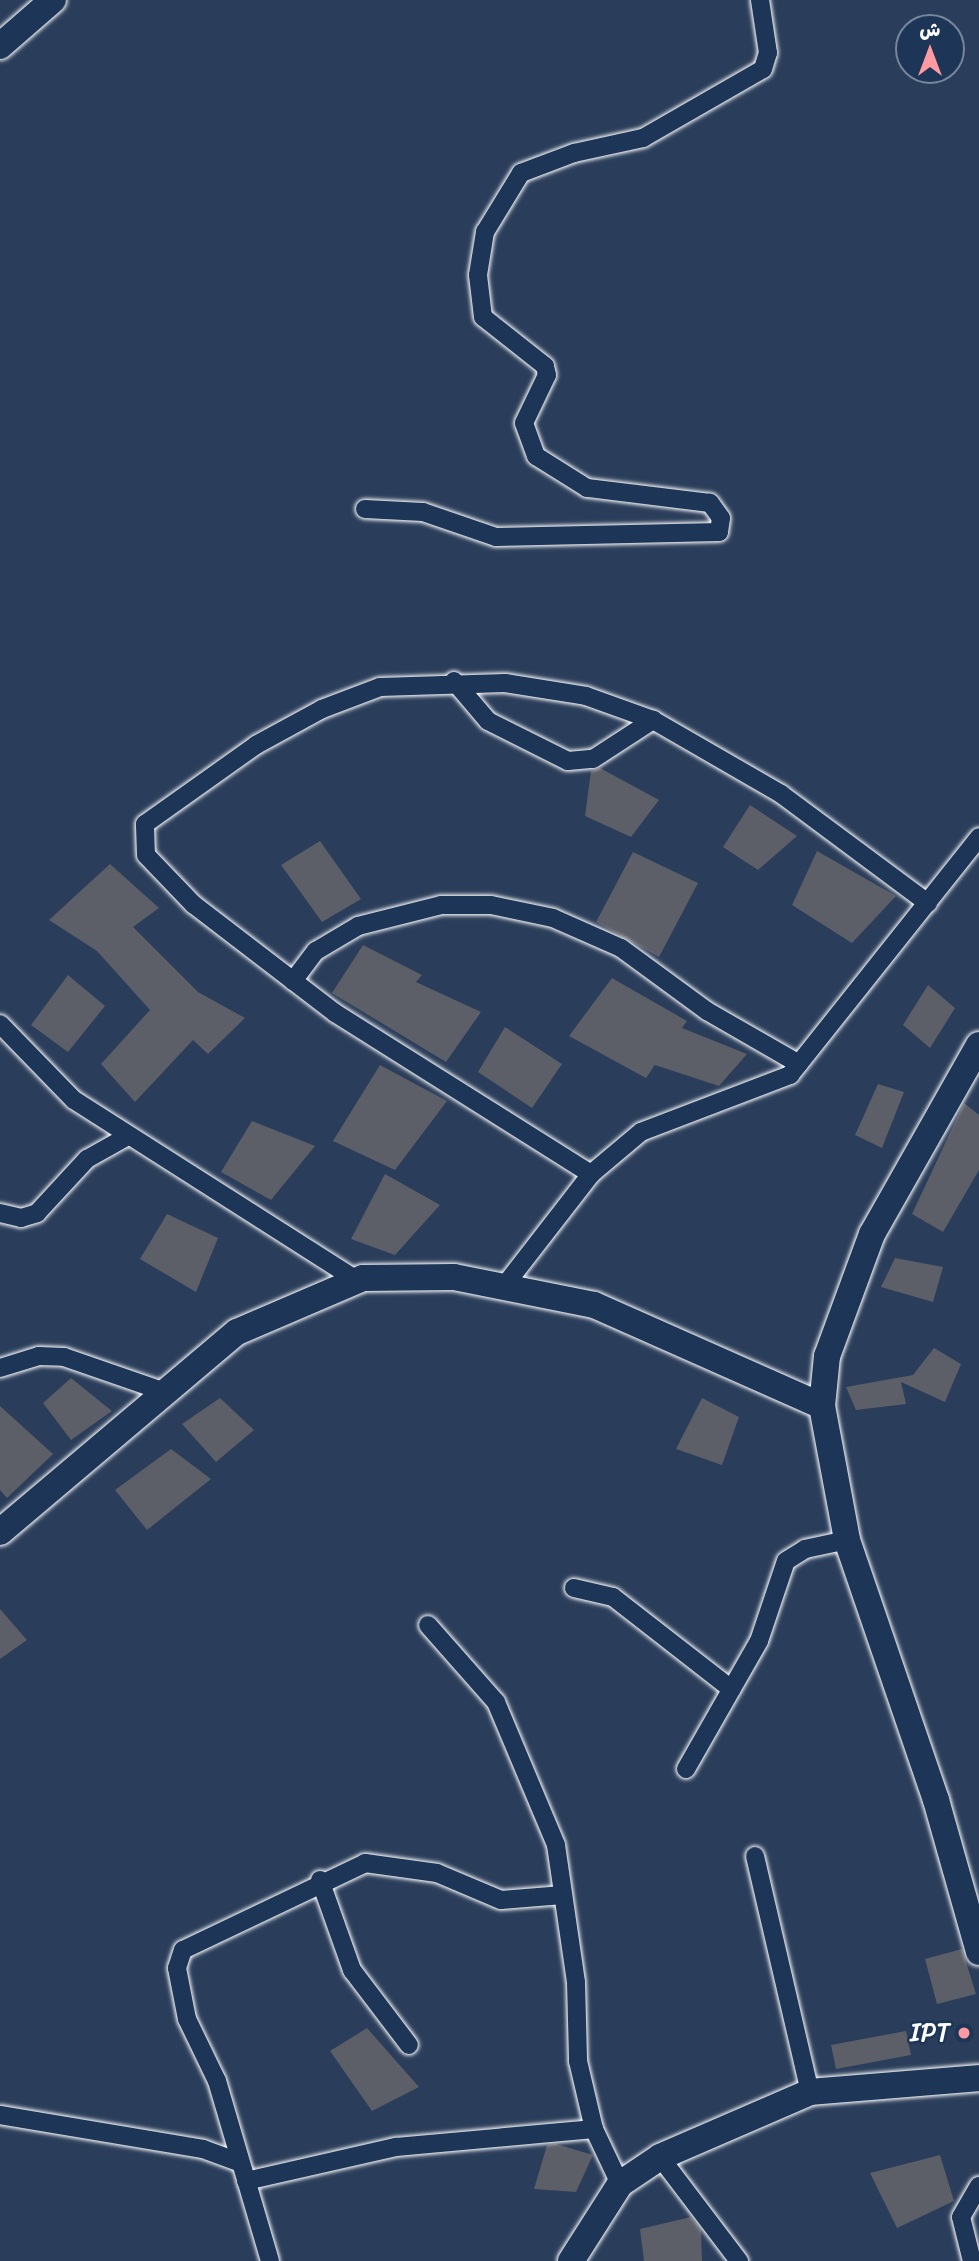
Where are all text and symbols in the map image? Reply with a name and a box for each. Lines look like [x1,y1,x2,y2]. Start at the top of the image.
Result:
text: ش [920,13,940,46]
north arrow [895,14,965,84]
place label: IPT [910,2017,950,2049]
marker: IPT [956,2025,972,2041]

